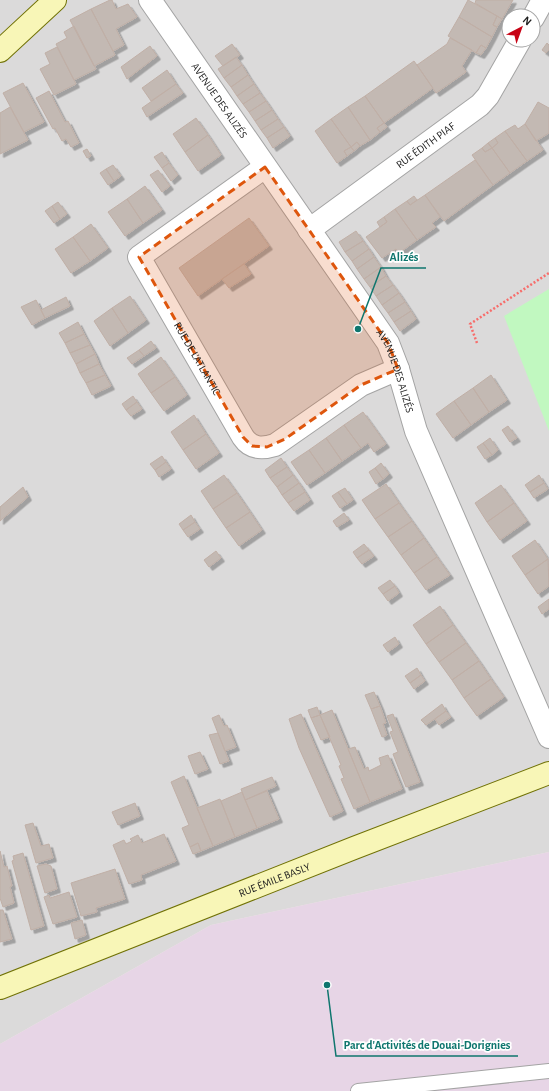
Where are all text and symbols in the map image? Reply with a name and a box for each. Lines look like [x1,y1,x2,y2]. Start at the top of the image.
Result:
north arrow [501,8,541,48]
text: N [521,14,534,27]
street label: AVENUE DES ALIZÉS [189,61,249,140]
street label: RUE ÉDITH PIAF [394,120,457,170]
callout: Alizés [381,244,426,268]
text: Alizés [390,251,419,263]
street label: RUE DE L'ATLANTIC [172,320,223,397]
street label: AVENUE DES ALIZÉS [374,327,415,414]
street label: RUE ÉMILE BASLY [237,861,312,899]
callout: Parc d'Activités de Douai-Dorignies [336,1032,518,1056]
text: Parc d'Activités de Douai-Dorignies [344,1039,511,1051]

